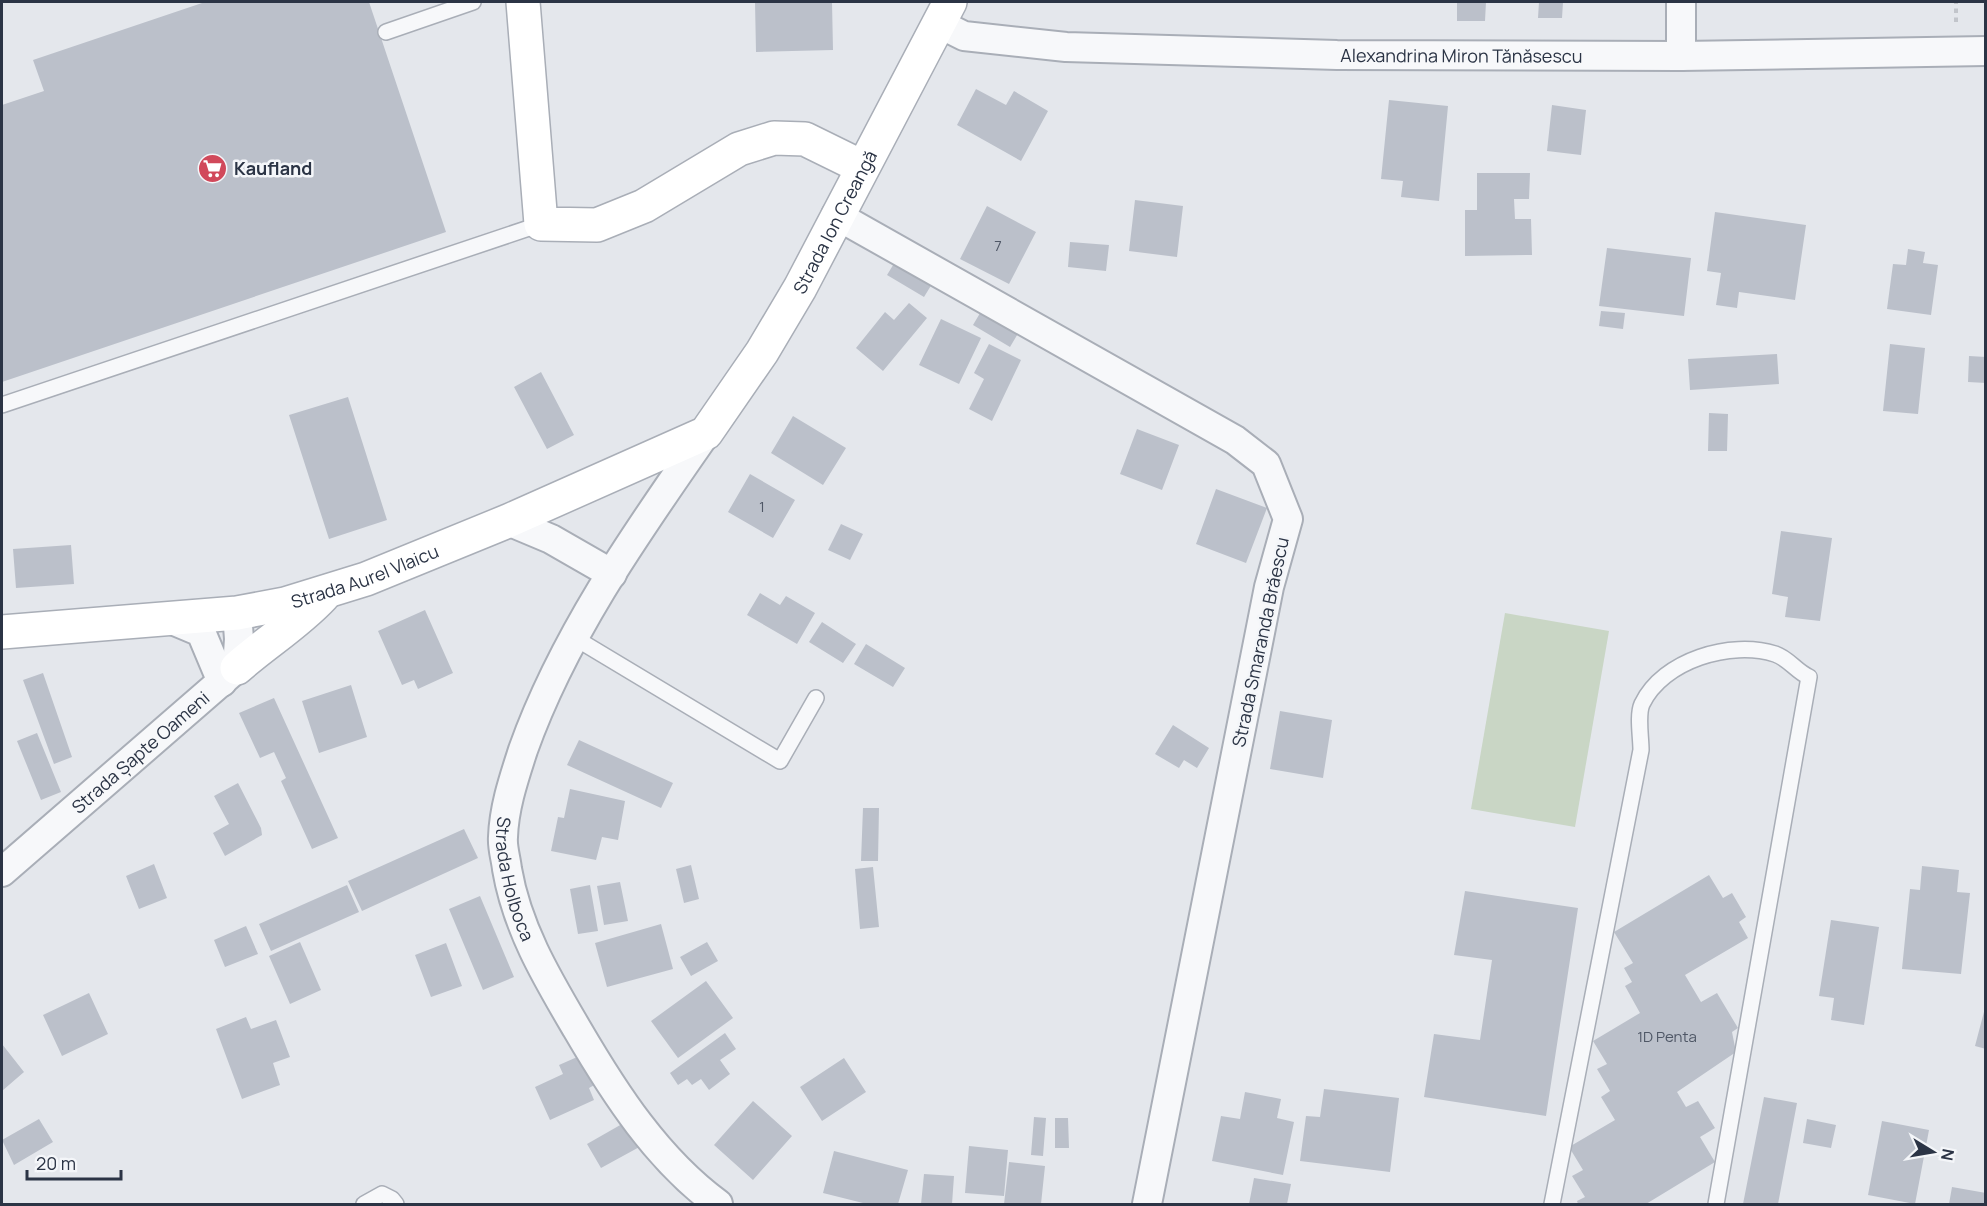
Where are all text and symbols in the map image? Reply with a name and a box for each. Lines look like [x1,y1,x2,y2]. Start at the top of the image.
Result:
street label: Alexandrina Miron Tănăsescu [1340,43,1583,68]
street label: Strada Ion Creangă [787,146,882,298]
supermarket icon: Kaufland [197,152,229,184]
place label: Kaufland [234,156,312,180]
house number: 7 [994,235,1002,256]
house number: 1 [759,496,765,517]
street label: Strada Smaranda Brăescu [1226,535,1294,749]
street label: Strada Aurel Vlaicu [288,539,442,613]
street label: Strada Șapte Oameni [66,686,214,818]
street label: Strada Holboca [491,815,540,945]
house number: 1D Penta [1637,1026,1697,1047]
north arrow [1903,1122,1963,1182]
scale bar [27,1143,122,1181]
text: N [1936,1147,1960,1163]
text: 20 m [36,1151,76,1175]

